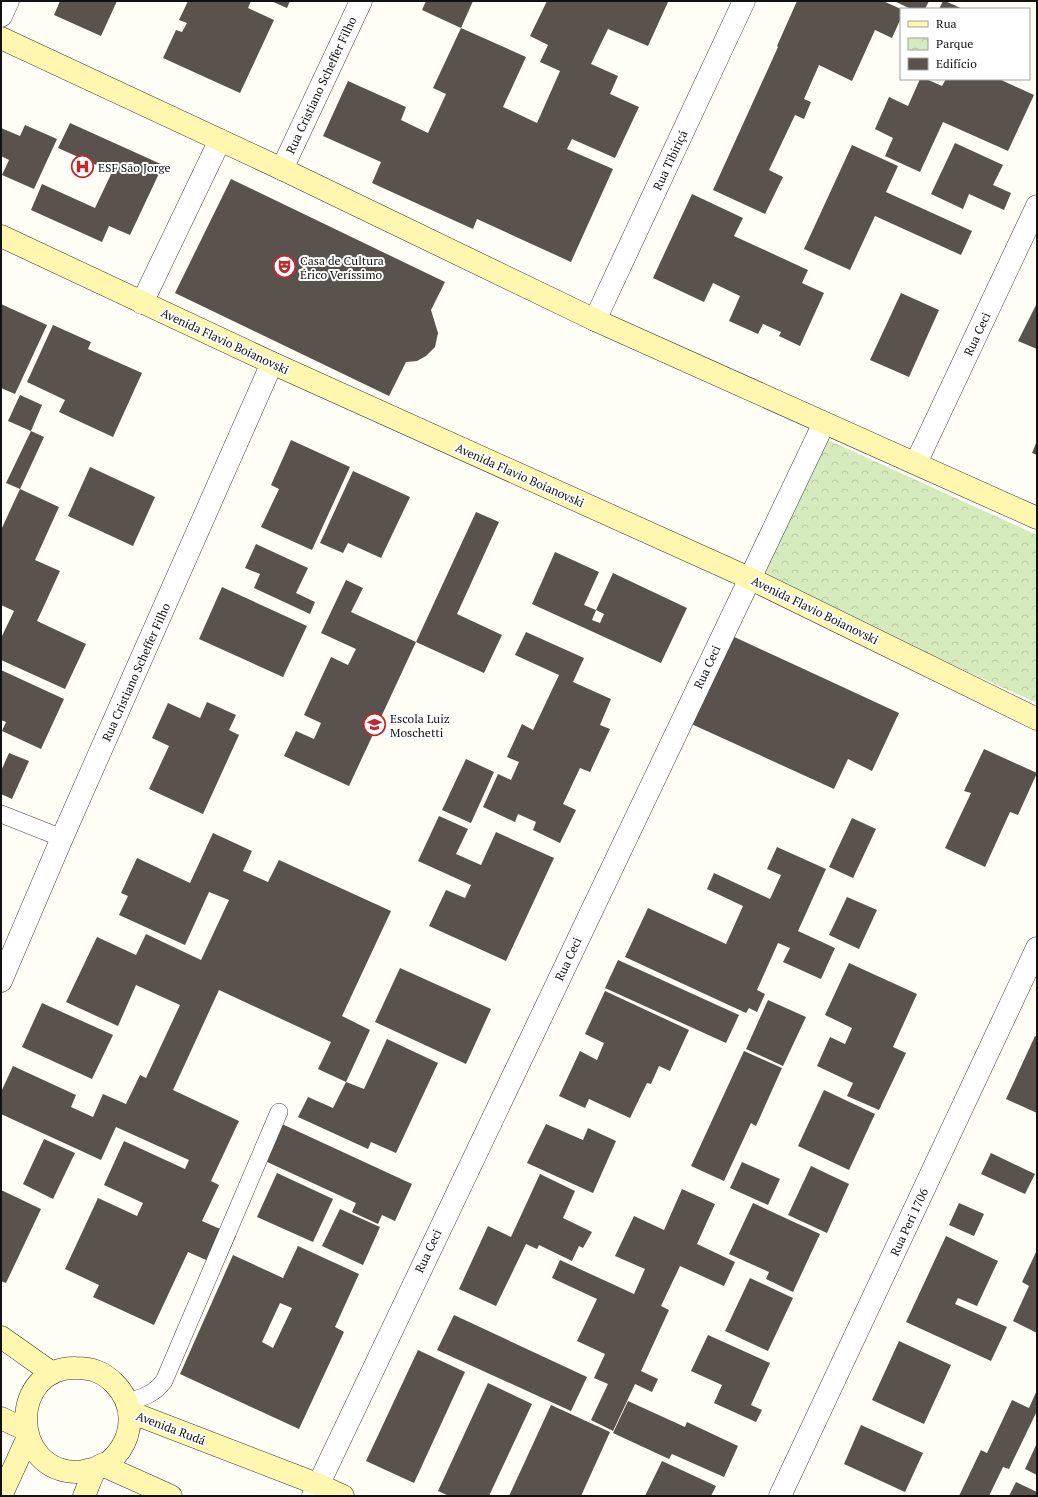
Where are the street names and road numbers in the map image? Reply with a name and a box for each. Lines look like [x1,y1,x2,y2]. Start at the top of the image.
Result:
street label: Rua Cristiano Scheffer Filho [283,14,360,156]
street label: Rua Tibiriçá [650,128,690,192]
street label: Avenida Flavio Boianovski [159,305,292,377]
street label: Rua Ceci [960,310,994,358]
street label: Avenida Flavio Boianovski [453,440,587,510]
street label: Avenida Flavio Boianovski [749,573,881,647]
street label: Rua Cristiano Scheffer Filho [99,600,173,743]
street label: Rua Ceci [690,643,724,691]
street label: Rua Ceci [551,935,585,983]
street label: Rua Peri 1706 [887,1185,931,1258]
street label: Rua Ceci [411,1227,445,1275]
street label: Avenida Rudá [134,1408,208,1448]

